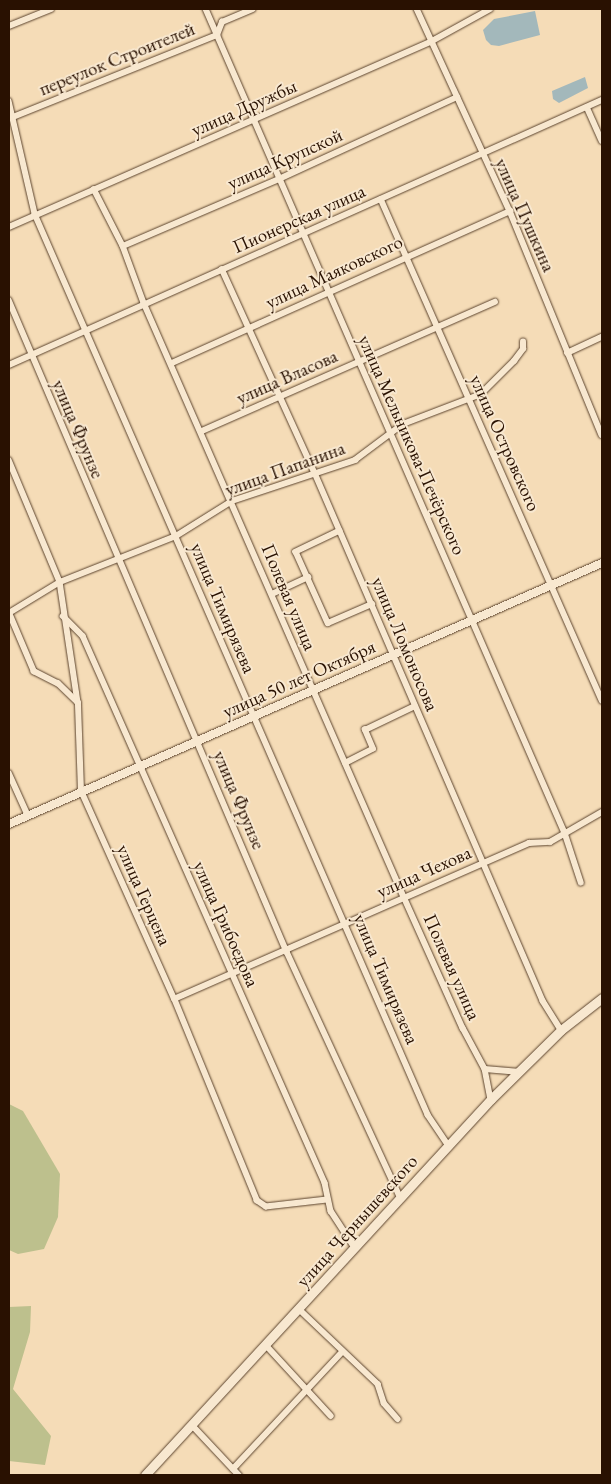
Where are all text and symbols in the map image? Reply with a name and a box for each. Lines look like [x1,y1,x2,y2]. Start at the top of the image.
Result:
street label: переулок Строителей [36,17,198,101]
street label: улица Дружбы [188,75,300,141]
street label: улица Крупской [224,123,346,195]
street label: улица Пушкина [490,155,560,275]
street label: Пионерская улица [229,180,369,258]
street label: улица Маяковского [262,230,406,314]
street label: улица Мельникова-Печёрского [353,331,471,559]
street label: улица Власова [233,345,341,409]
street label: улица Островского [465,371,545,515]
street label: улица Фрунзе [47,376,109,482]
street label: улица Папанина [222,437,348,501]
street label: улица Тимирязева [185,539,261,677]
street label: Полевая улица [256,540,322,654]
street label: улица Ломоносова [366,573,444,715]
street label: улица 50 лет Октября [219,635,379,723]
street label: улица Фрунзе [208,747,270,853]
street label: улица Герцена [112,841,176,949]
street label: улица Чехова [373,841,475,903]
street label: улица Грибоедова [188,857,264,991]
street label: улица Тимирязева [348,910,424,1048]
street label: Полевая улица [419,911,485,1023]
street label: улица Чернышевского [292,1150,422,1292]

